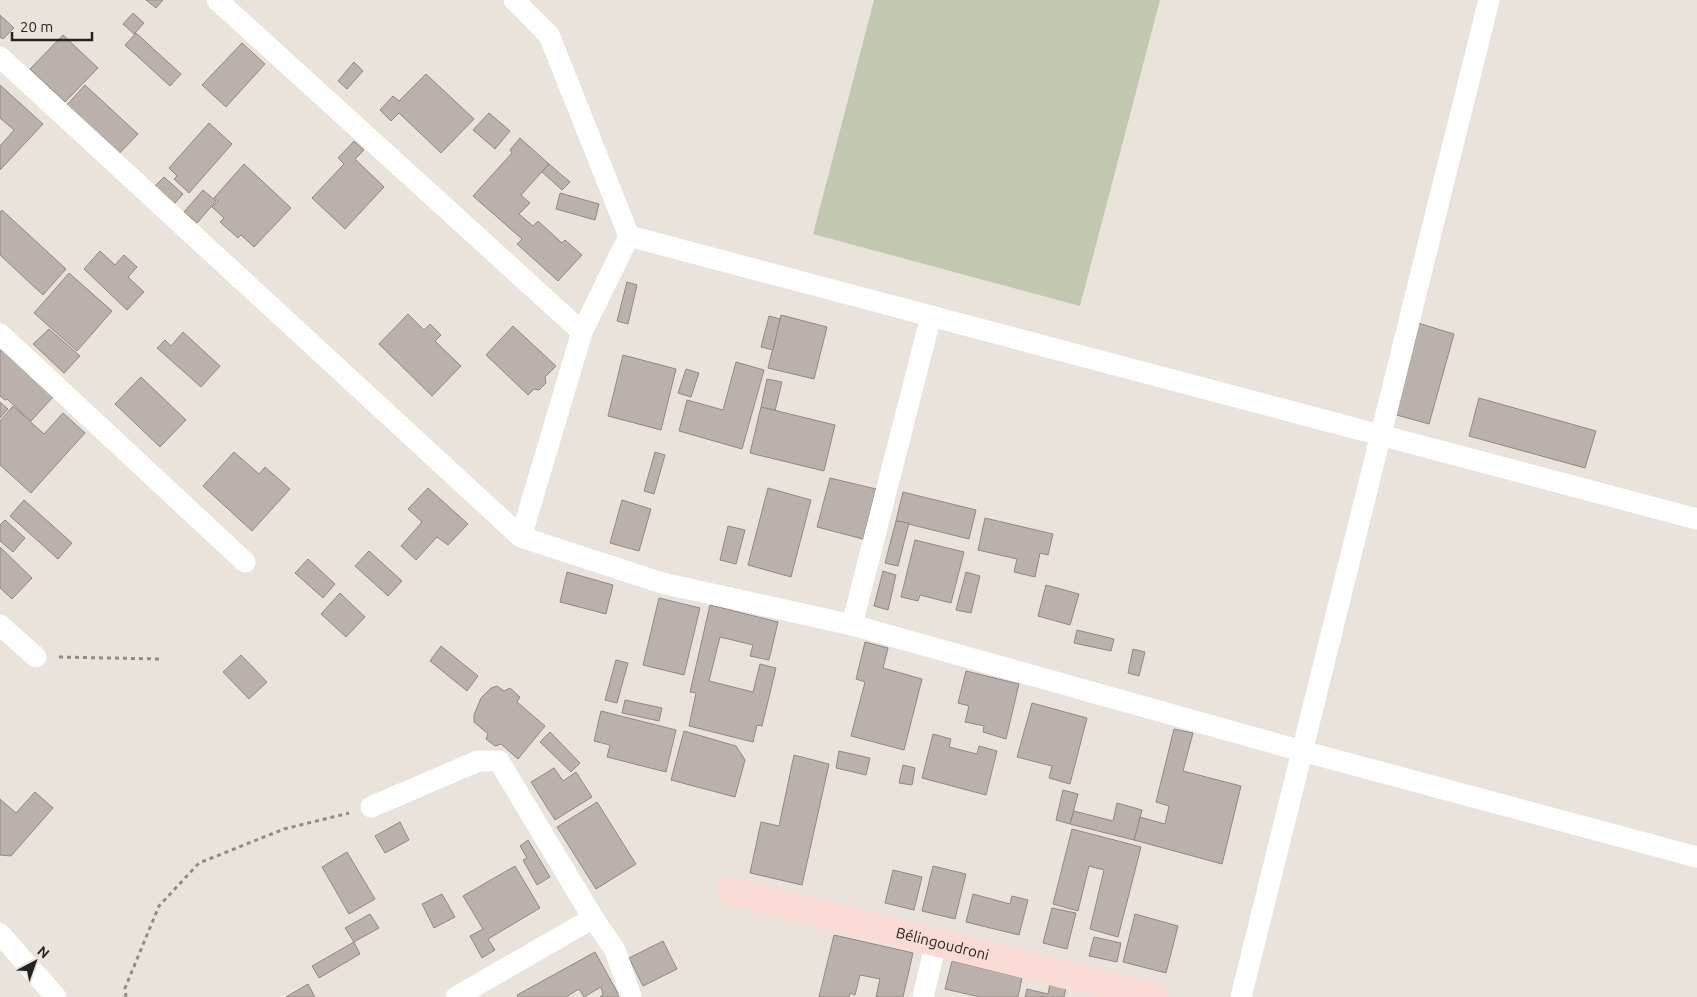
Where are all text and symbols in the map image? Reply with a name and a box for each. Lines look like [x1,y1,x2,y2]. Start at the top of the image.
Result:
scale bar [12,10,92,42]
text: 20 m [20,18,53,35]
street label: Bélingoudroni [894,924,991,963]
north arrow [10,937,60,987]
text: N [34,943,53,962]

